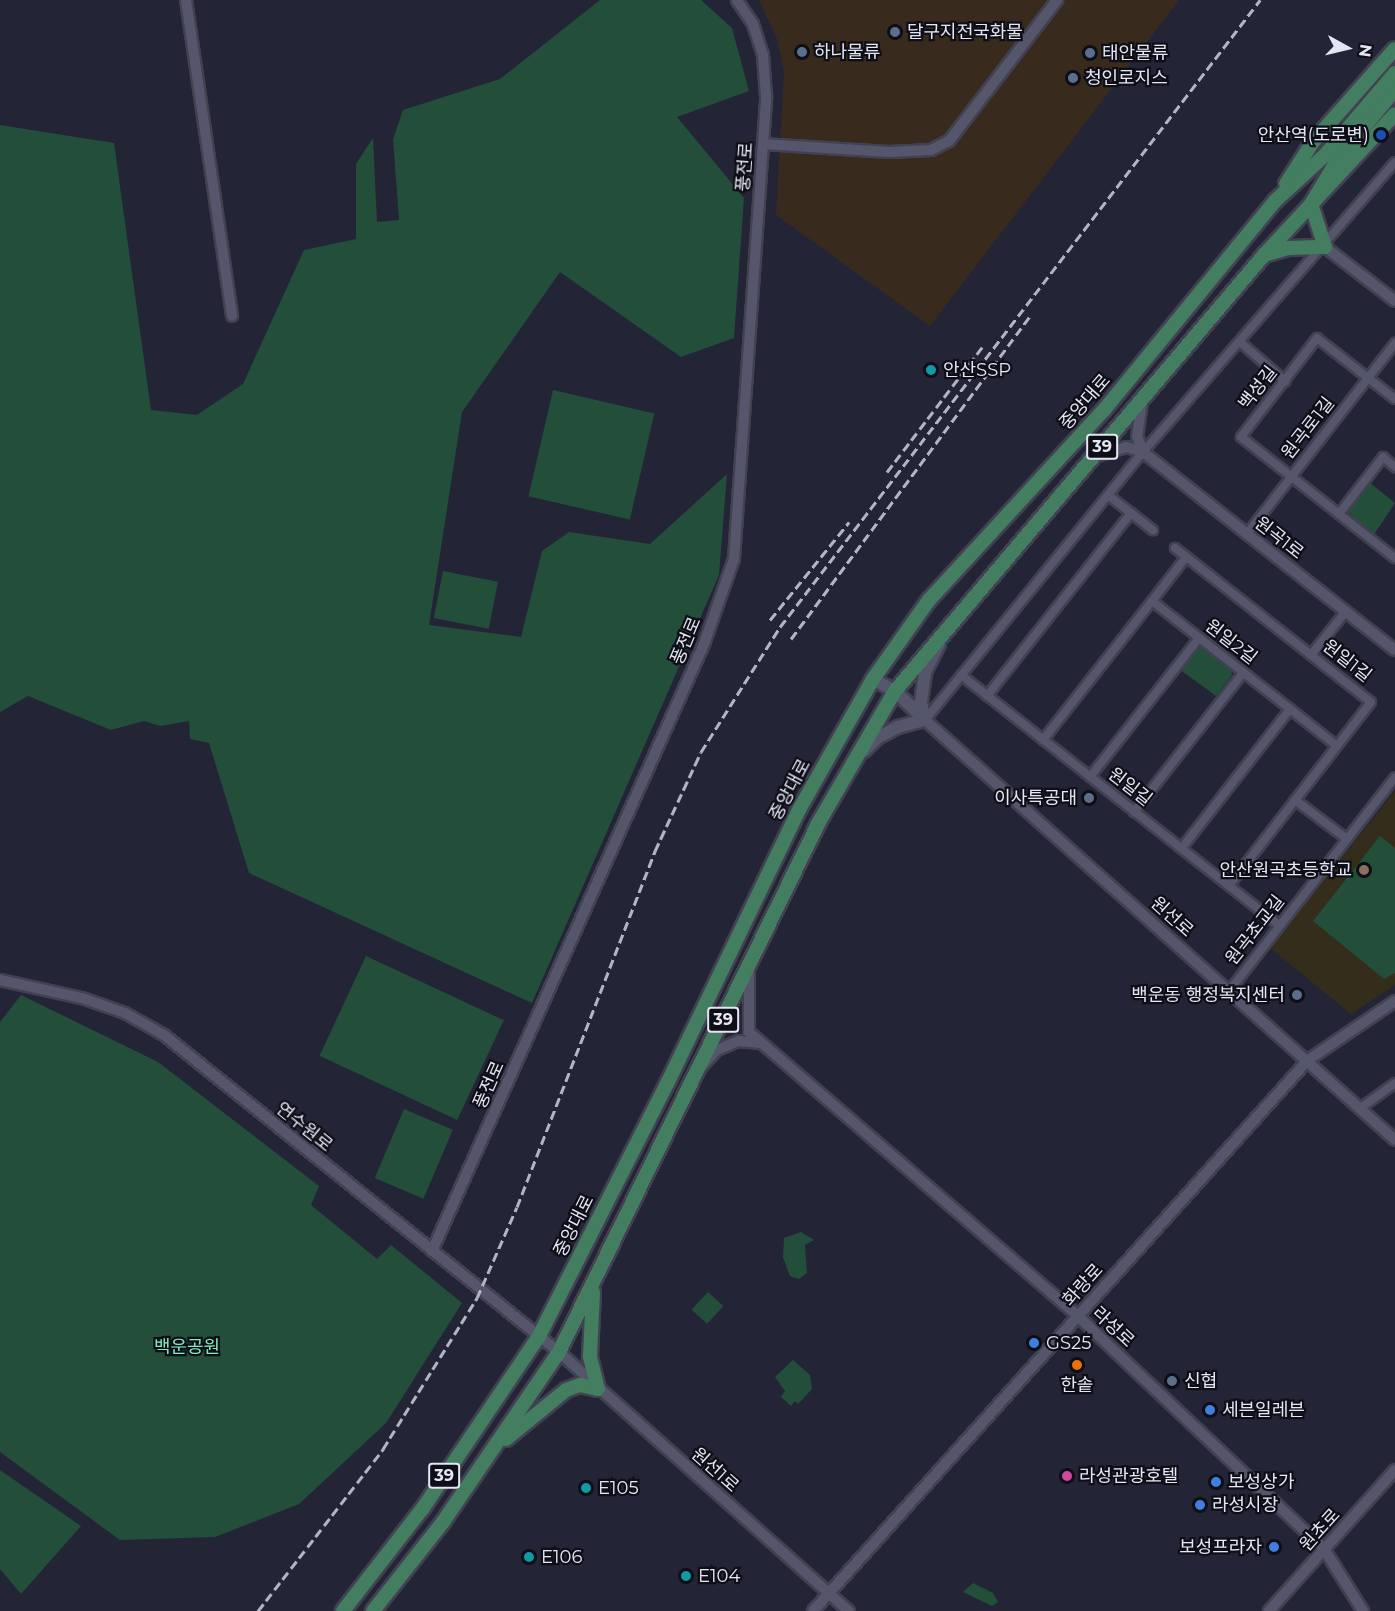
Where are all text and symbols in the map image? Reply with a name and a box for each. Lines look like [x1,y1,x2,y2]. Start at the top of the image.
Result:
north arrow [1317,18,1377,78]
place label: 달구지전국화물 [907,21,1023,43]
marker: 달구지전국화물 [888,25,902,39]
place label: 하나물류 [814,41,880,63]
place label: 태안물류 [1102,42,1168,64]
text: N [1355,43,1376,58]
marker: 하나물류 [795,45,809,59]
marker: 태안물류 [1083,46,1097,60]
place label: 청인로지스 [1085,67,1168,89]
marker: 청인로지스 [1066,71,1080,85]
place label: 안산역(도로변) [1258,124,1369,146]
marker: 안산역(도로변) [1374,128,1388,142]
street label: 풍전로 [732,141,758,193]
place label: 안산SSP [943,359,1011,381]
street label: 백성길 [1234,362,1282,414]
marker: 안산SSP [924,363,938,377]
street label: 중앙대로 [1055,370,1115,434]
street label: 원곡로1길 [1277,393,1339,463]
road number: 39 [1086,434,1118,460]
street label: 원곡1로 [1250,512,1308,564]
street label: 풍전로 [666,614,706,668]
street label: 원일2길 [1201,615,1261,669]
street label: 원일1길 [1318,635,1376,687]
street label: 중앙대로 [765,756,815,824]
street label: 원일길 [1104,763,1156,811]
place label: 이사특공대 [994,787,1077,809]
marker: 이사특공대 [1082,791,1096,805]
place label: 안산원곡초등학교 [1220,859,1352,881]
marker: 안산원곡초등학교 [1357,863,1371,877]
street label: 원곡초교길 [1221,891,1289,969]
street label: 원선로 [1146,892,1198,942]
place label: 백운동 행정복지센터 [1131,984,1285,1006]
marker: 백운동 행정복지센터 [1290,988,1304,1002]
road number: 39 [706,1007,740,1033]
street label: 풍전로 [469,1058,509,1112]
street label: 연수원로 [271,1098,337,1156]
street label: 중앙대로 [549,1192,599,1260]
street label: 화랑로 [1058,1259,1108,1311]
street label: 라성로 [1087,1302,1139,1352]
place label: GS25 [1046,1332,1091,1354]
park label: 백운공원 [154,1336,220,1358]
marker: GS25 [1027,1336,1041,1350]
marker: 한솥 [1070,1358,1084,1372]
place label: 신협 [1184,1370,1217,1392]
place label: 한솥 [1060,1374,1094,1396]
marker: 신협 [1165,1374,1179,1388]
place label: 세븐일레븐 [1222,1399,1305,1421]
marker: 세븐일레븐 [1203,1403,1217,1417]
street label: 원선1로 [687,1443,743,1497]
road number: 39 [428,1463,460,1489]
place label: 라성관광호텔 [1079,1465,1178,1487]
marker: 라성관광호텔 [1060,1469,1074,1483]
place label: 보성상가 [1228,1471,1294,1493]
marker: 보성상가 [1209,1475,1223,1489]
place label: E105 [598,1477,639,1499]
marker: E105 [579,1481,593,1495]
place label: 라성시장 [1212,1494,1278,1516]
marker: 라성시장 [1193,1498,1207,1512]
street label: 원초로 [1295,1504,1345,1556]
place label: 보성프라자 [1179,1536,1262,1558]
marker: 보성프라자 [1267,1540,1281,1554]
place label: E106 [541,1546,582,1568]
marker: E106 [522,1550,536,1564]
place label: E104 [698,1565,740,1587]
marker: E104 [679,1569,693,1583]

